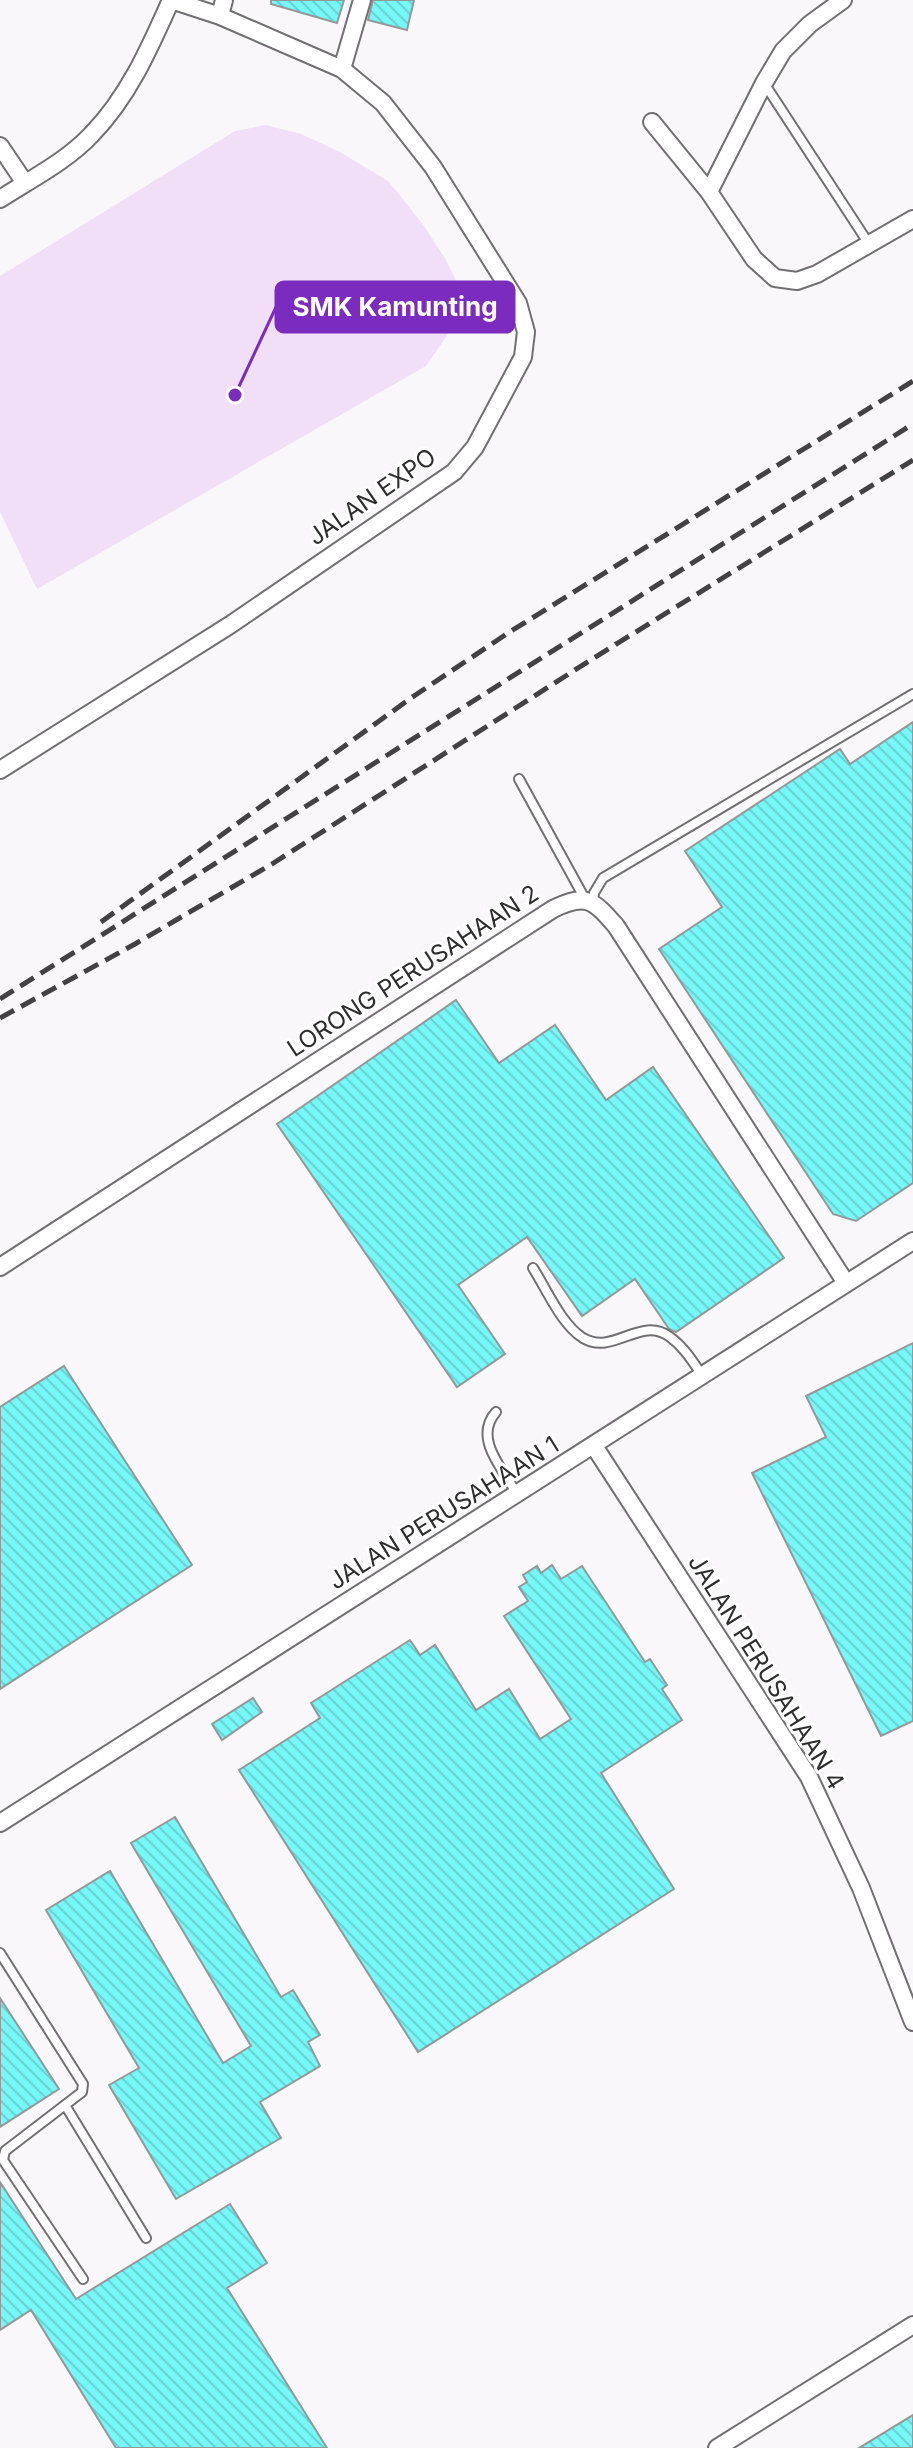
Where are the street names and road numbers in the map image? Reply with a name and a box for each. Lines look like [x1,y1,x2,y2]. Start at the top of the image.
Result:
street label: JALAN EXPO [302,442,441,551]
street label: LORONG PERUSAHAAN 2 [282,878,544,1063]
street label: JALAN PERUSAHAAN 1 [323,1430,564,1595]
street label: JALAN PERUSAHAAN 4 [682,1549,851,1795]

